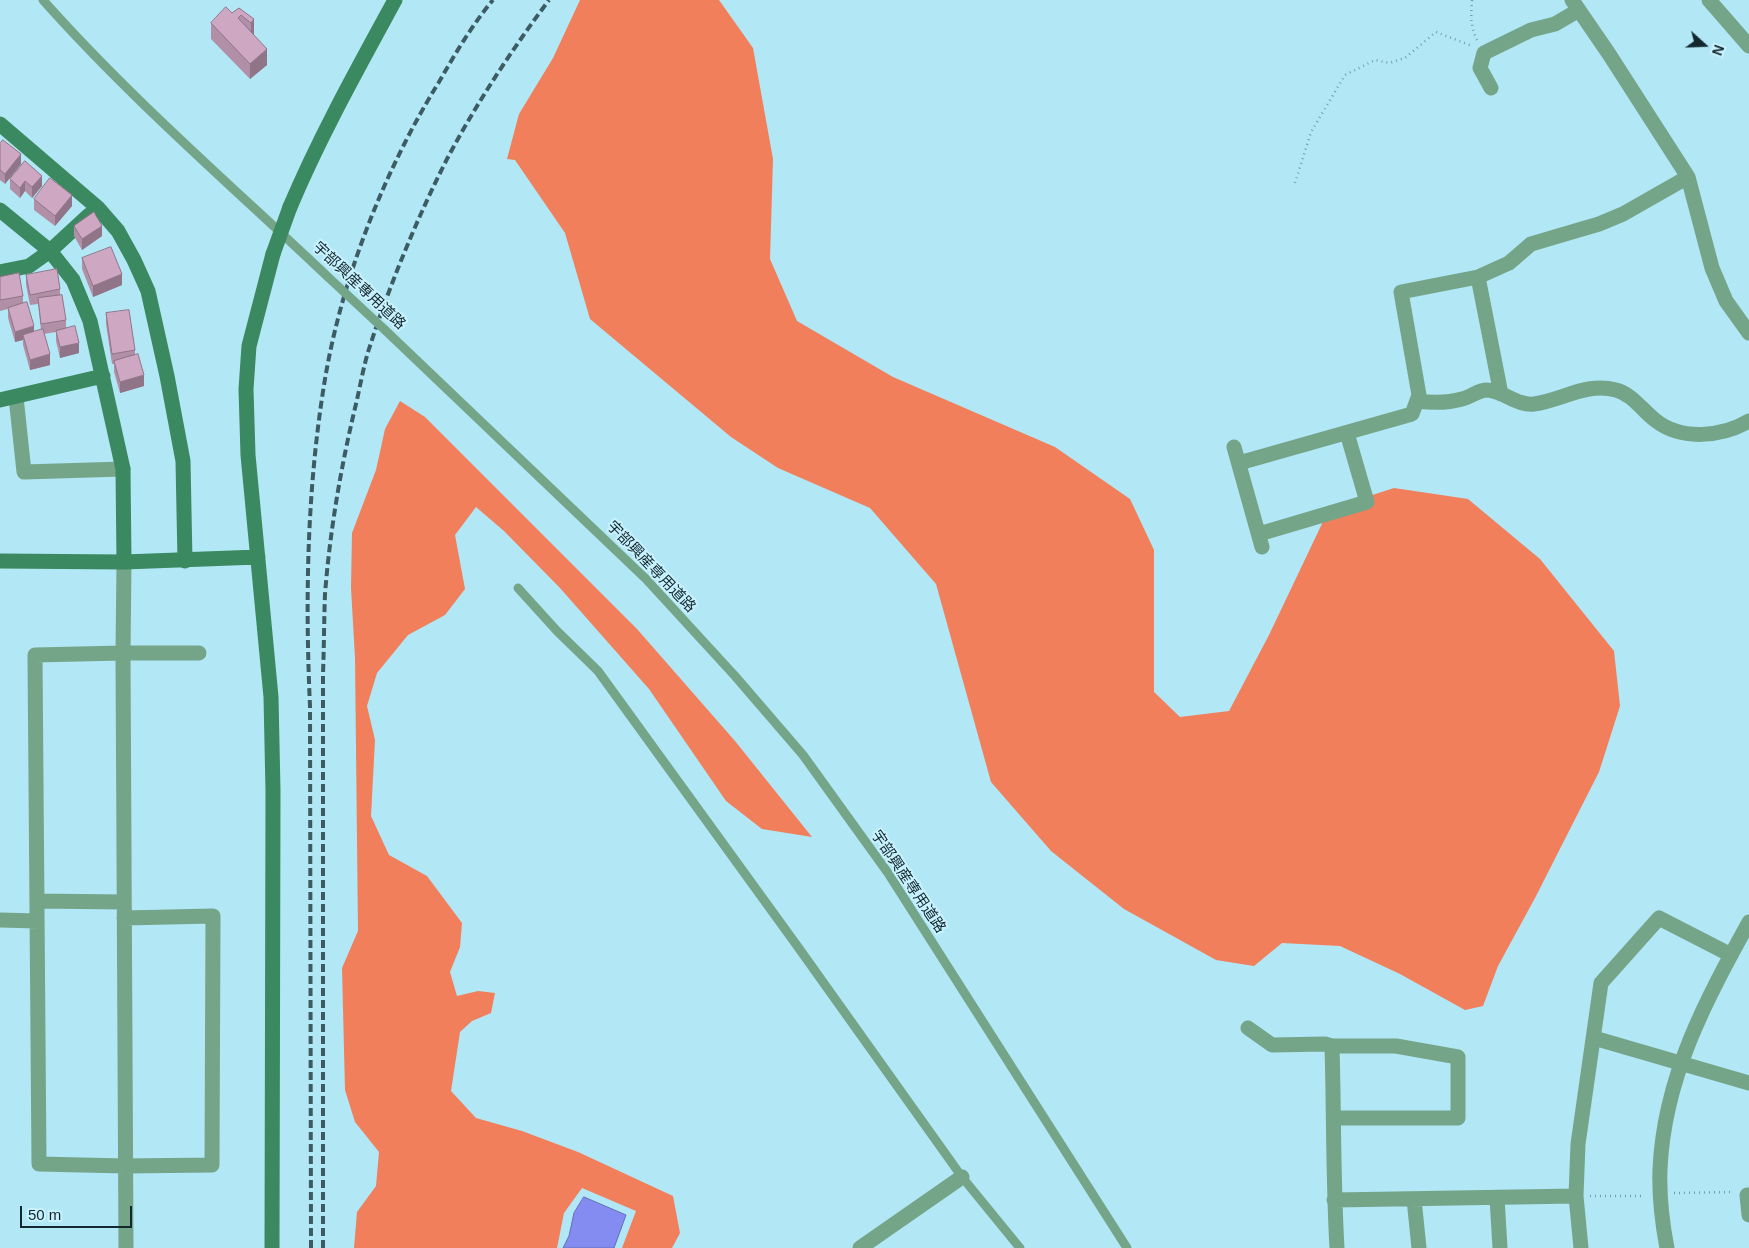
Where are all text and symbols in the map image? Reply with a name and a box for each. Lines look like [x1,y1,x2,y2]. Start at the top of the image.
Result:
north arrow [1679,20,1729,70]
text: N [1709,43,1727,58]
street label: 宇部興産専用道路 [309,238,409,334]
street label: 宇部興産専用道路 [603,518,699,616]
street label: 宇部興産専用道路 [867,827,949,937]
scale bar [22,1196,135,1228]
text: 50 m [28,1206,61,1223]

